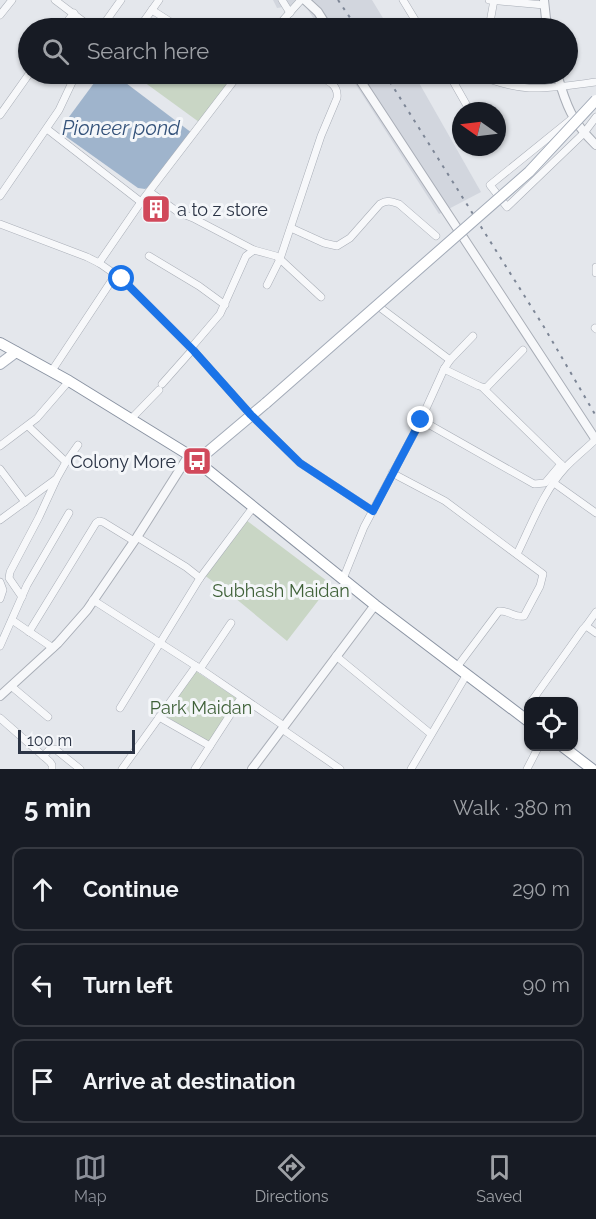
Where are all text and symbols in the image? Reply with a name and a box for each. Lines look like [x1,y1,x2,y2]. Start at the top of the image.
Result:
search box [18,18,578,84]
icon: search [39,35,72,68]
text: Search here [87,38,209,64]
north arrow [452,102,506,156]
water label: Pioneer pond [62,116,181,140]
building icon: a to z store [140,193,172,225]
place label: a to z store [177,199,268,220]
route start [108,265,134,291]
route end [407,406,433,432]
bus stop icon: Colony More [181,445,213,477]
place label: Colony More [70,451,176,472]
park label: Subhash Maidan [212,580,350,601]
park label: Park Maidan [150,697,252,718]
map controls [524,697,578,751]
button: locate [524,697,578,751]
scale bar [18,727,135,754]
text: 100 m [27,731,72,750]
text: 5 min [24,793,91,823]
text: Walk · 380 m [453,796,572,820]
icon: ahead [26,873,59,906]
text: Continue [83,876,179,902]
text: 290 m [512,877,570,901]
icon: left [26,969,59,1002]
text: Turn left [83,972,173,998]
text: 90 m [523,973,570,997]
icon: arrive [26,1065,59,1098]
text: Arrive at destination [83,1068,296,1094]
tab: Map [74,1151,107,1206]
tab: Directions [255,1151,329,1206]
tab: Saved [476,1151,522,1206]

